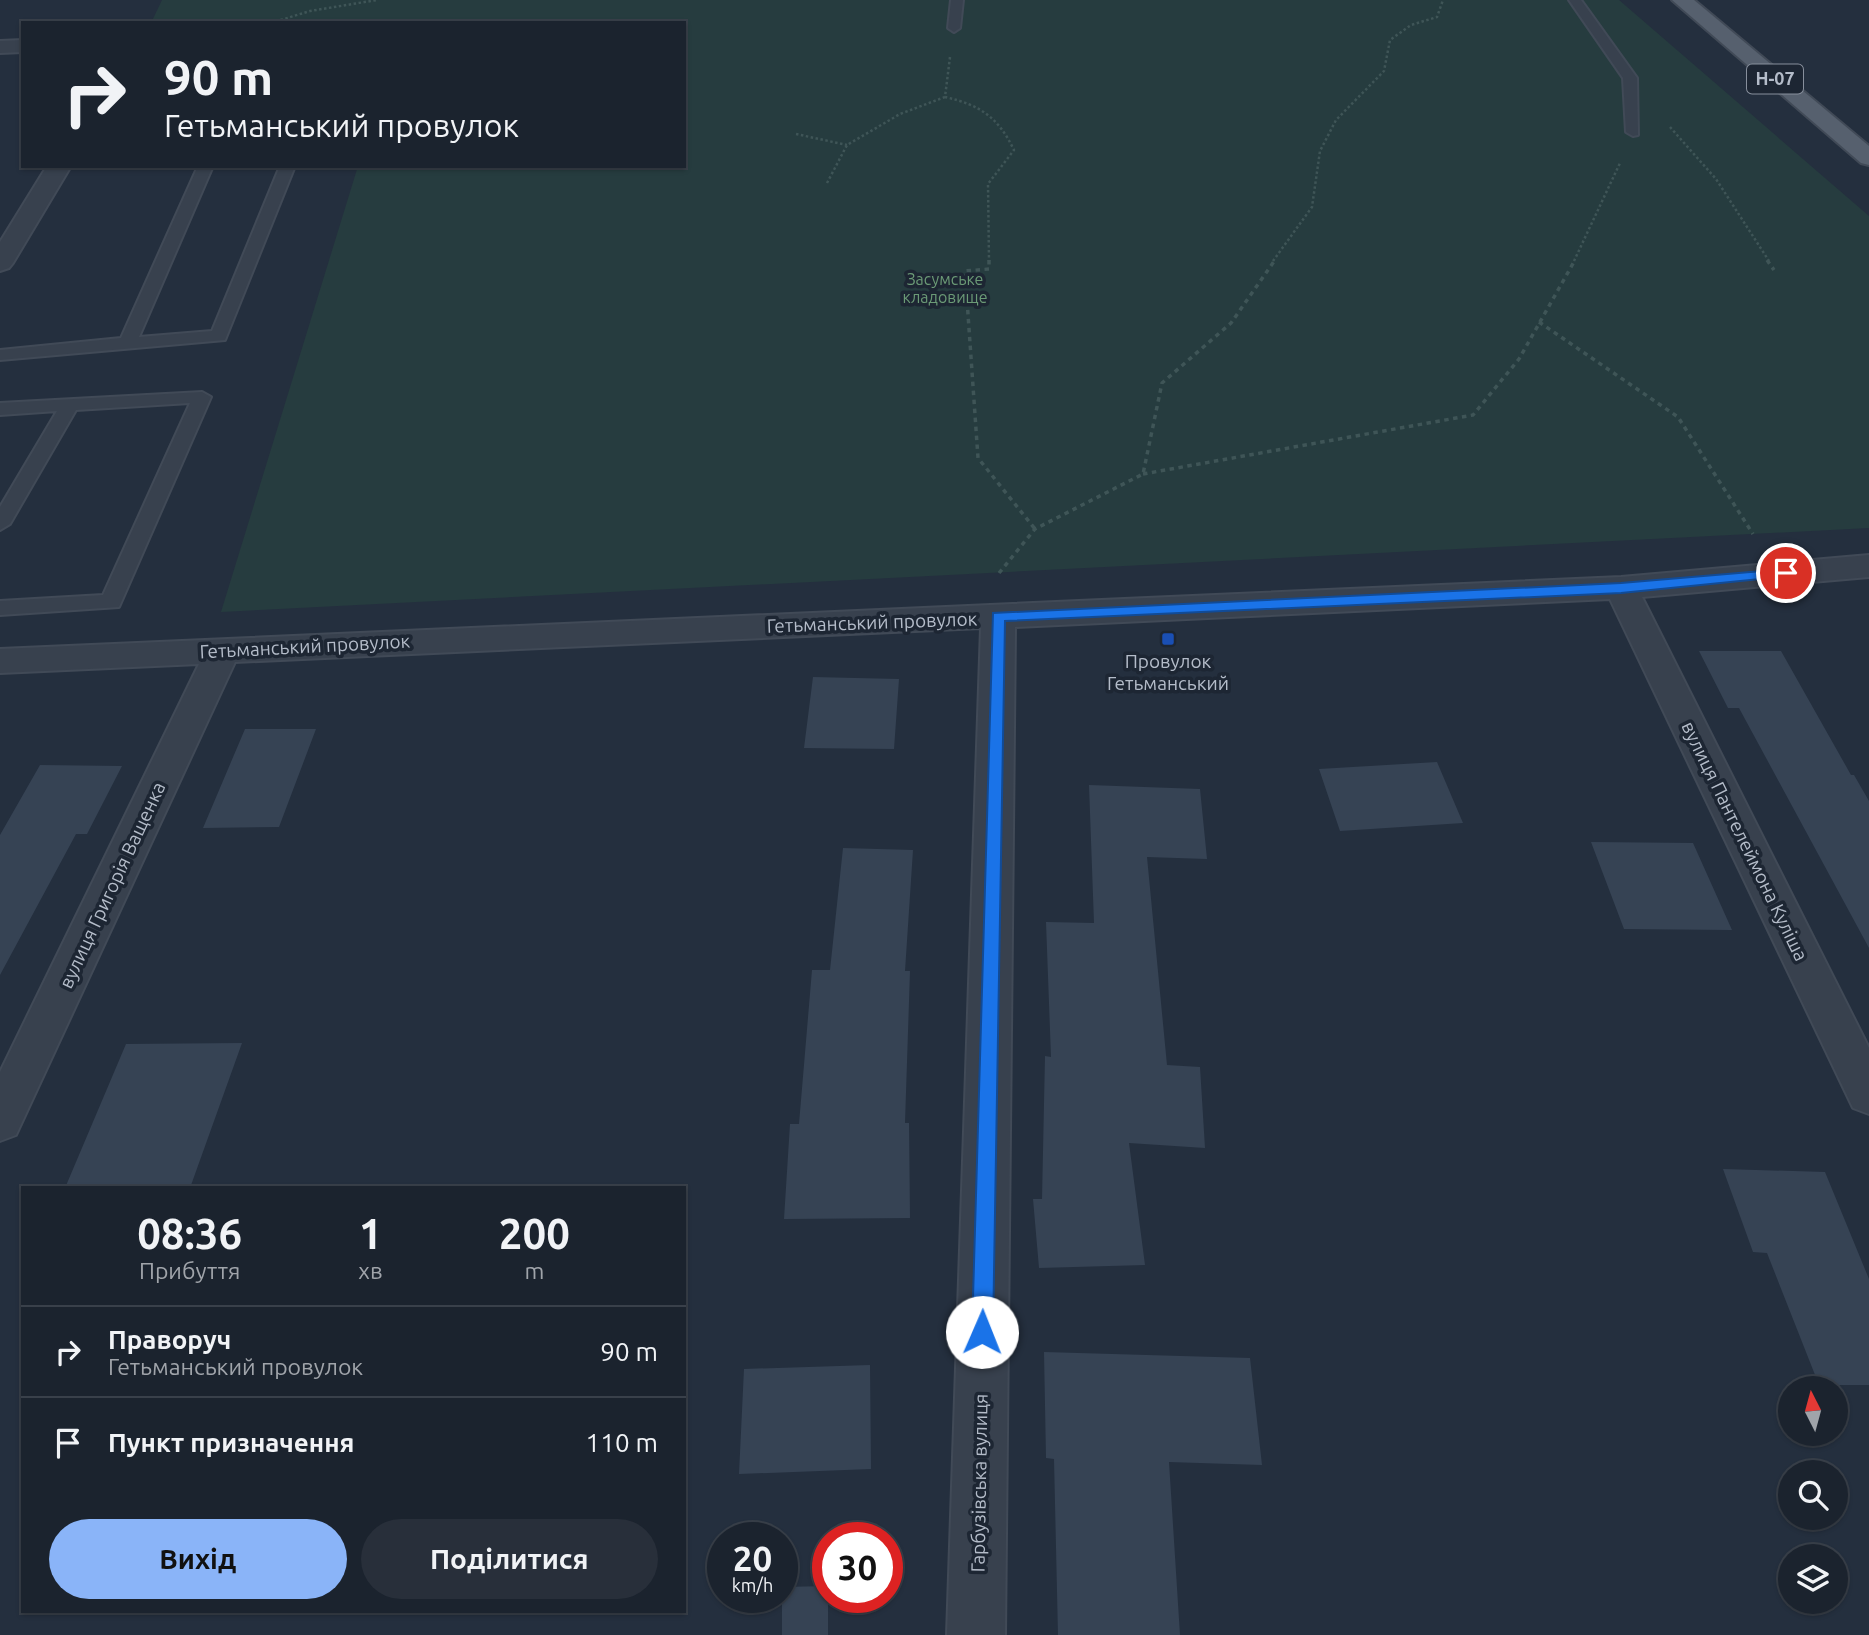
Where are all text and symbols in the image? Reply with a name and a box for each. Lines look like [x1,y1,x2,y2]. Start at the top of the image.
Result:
icon: right [49,49,140,140]
text: 90 m [164,49,273,104]
road number: Н-07 [1747,64,1803,94]
text: Гетьманський провулок [164,107,519,143]
park label: Засумське кладовище [902,270,988,306]
pin [1756,543,1816,603]
icon: arrive [1767,554,1805,592]
street label: Гетьманський провулок [766,607,978,637]
street label: Гетьманський провулок [199,629,411,663]
marker: Провулок Гетьманський [1160,631,1176,647]
place label: Провулок Гетьманський [1107,650,1229,694]
street label: вулиця Пантелеймона Куліша [1677,718,1813,964]
street label: вулиця Григорія Ващенка [54,778,170,992]
text: 08:36 [137,1210,242,1257]
text: 1 [359,1210,382,1257]
text: 200 [499,1210,570,1257]
text: Прибуття [139,1258,240,1283]
text: хв [358,1258,383,1283]
text: m [524,1258,544,1283]
position arrow [945,1295,1019,1369]
text: Праворуч [108,1325,231,1354]
icon: right [49,1333,87,1371]
text: 90 m [600,1337,658,1366]
text: Гетьманський провулок [108,1354,363,1379]
north arrow [1778,1376,1848,1446]
map controls [1778,1376,1848,1614]
street label: Гарбузівська вулиця [966,1393,992,1573]
icon: arrive [49,1424,87,1462]
text: Пункт призначення [108,1428,354,1457]
text: 110 m [586,1428,658,1457]
button: search [1778,1460,1848,1530]
button: Вихід [49,1519,347,1599]
button: Поділитися [361,1519,658,1599]
speed limit sign: 30 [812,1522,903,1613]
text: 20 [733,1538,772,1578]
button: layers [1778,1544,1848,1614]
text: km/h [732,1575,773,1595]

